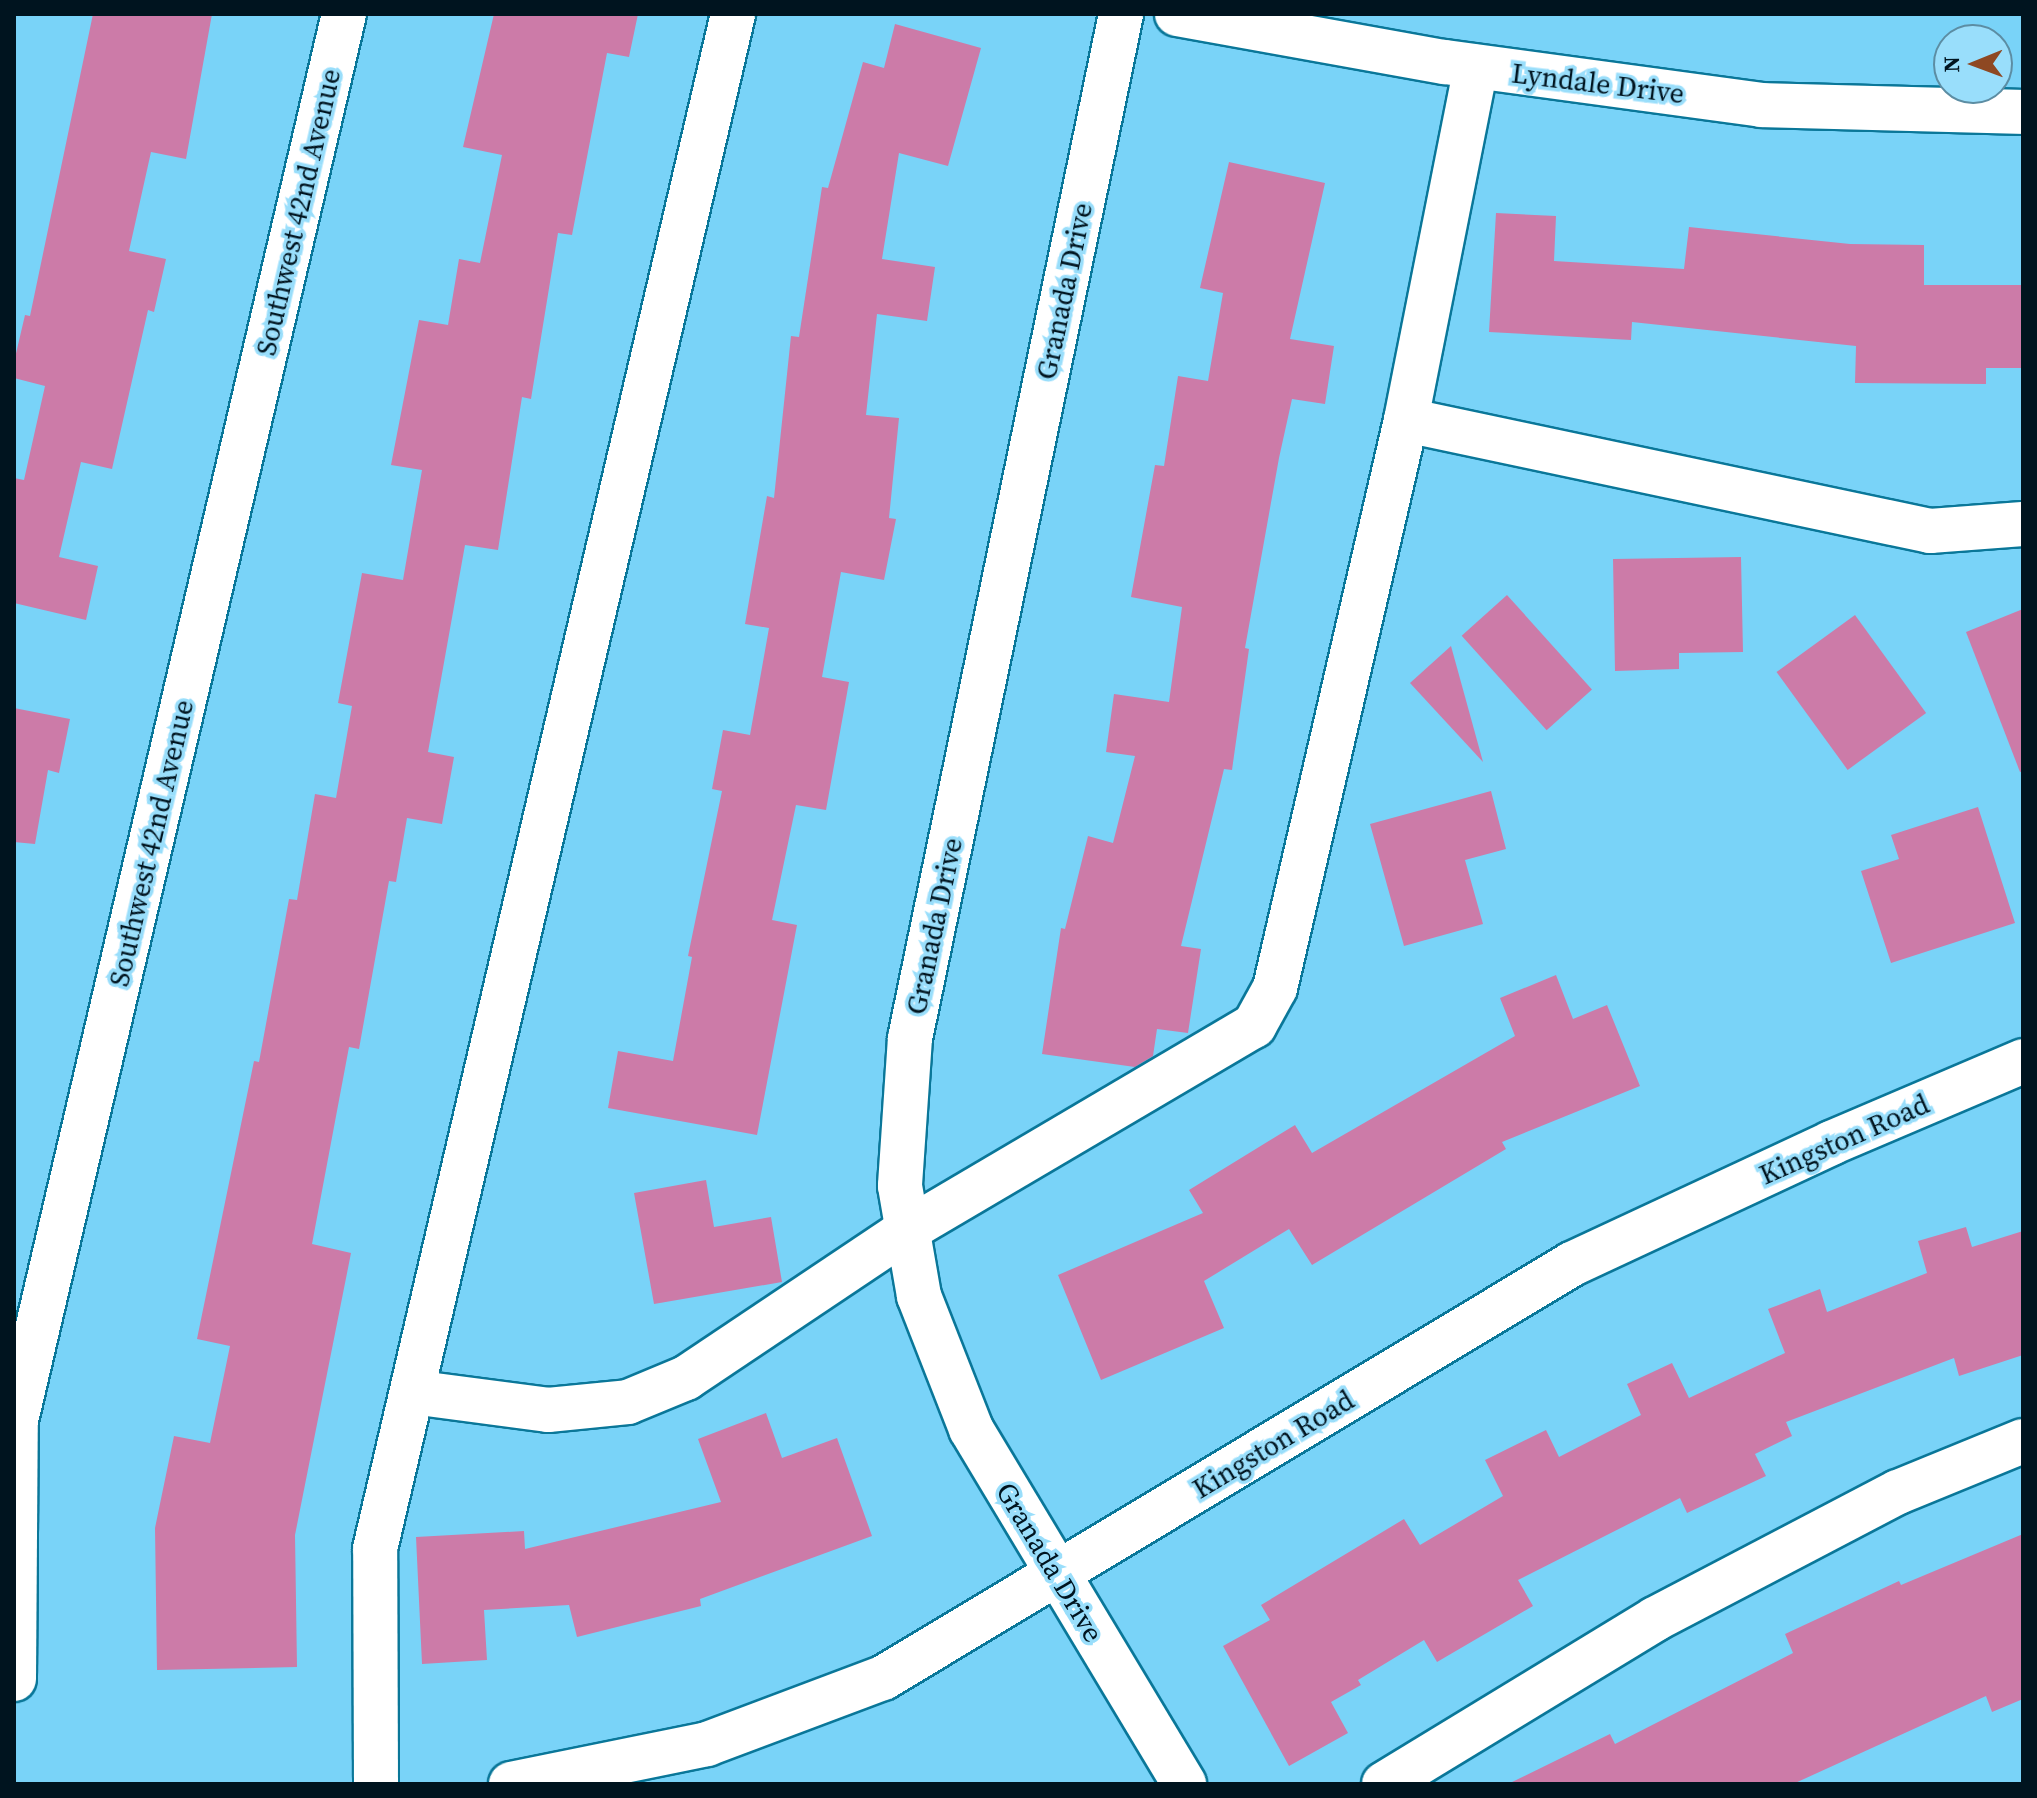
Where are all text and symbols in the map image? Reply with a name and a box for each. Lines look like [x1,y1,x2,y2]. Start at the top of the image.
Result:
north arrow [1933,24,2013,104]
street label: Lyndale Drive [1510,56,1686,110]
text: N [1936,56,1966,73]
street label: Southwest 42nd Avenue [249,65,347,359]
street label: Granada Drive [1029,200,1099,382]
street label: Southwest 42nd Avenue [102,696,200,990]
street label: Granada Drive [899,835,969,1017]
street label: Kingston Road [1754,1087,1934,1191]
street label: Kingston Road [1186,1383,1360,1505]
street label: Granada Drive [989,1476,1111,1648]

